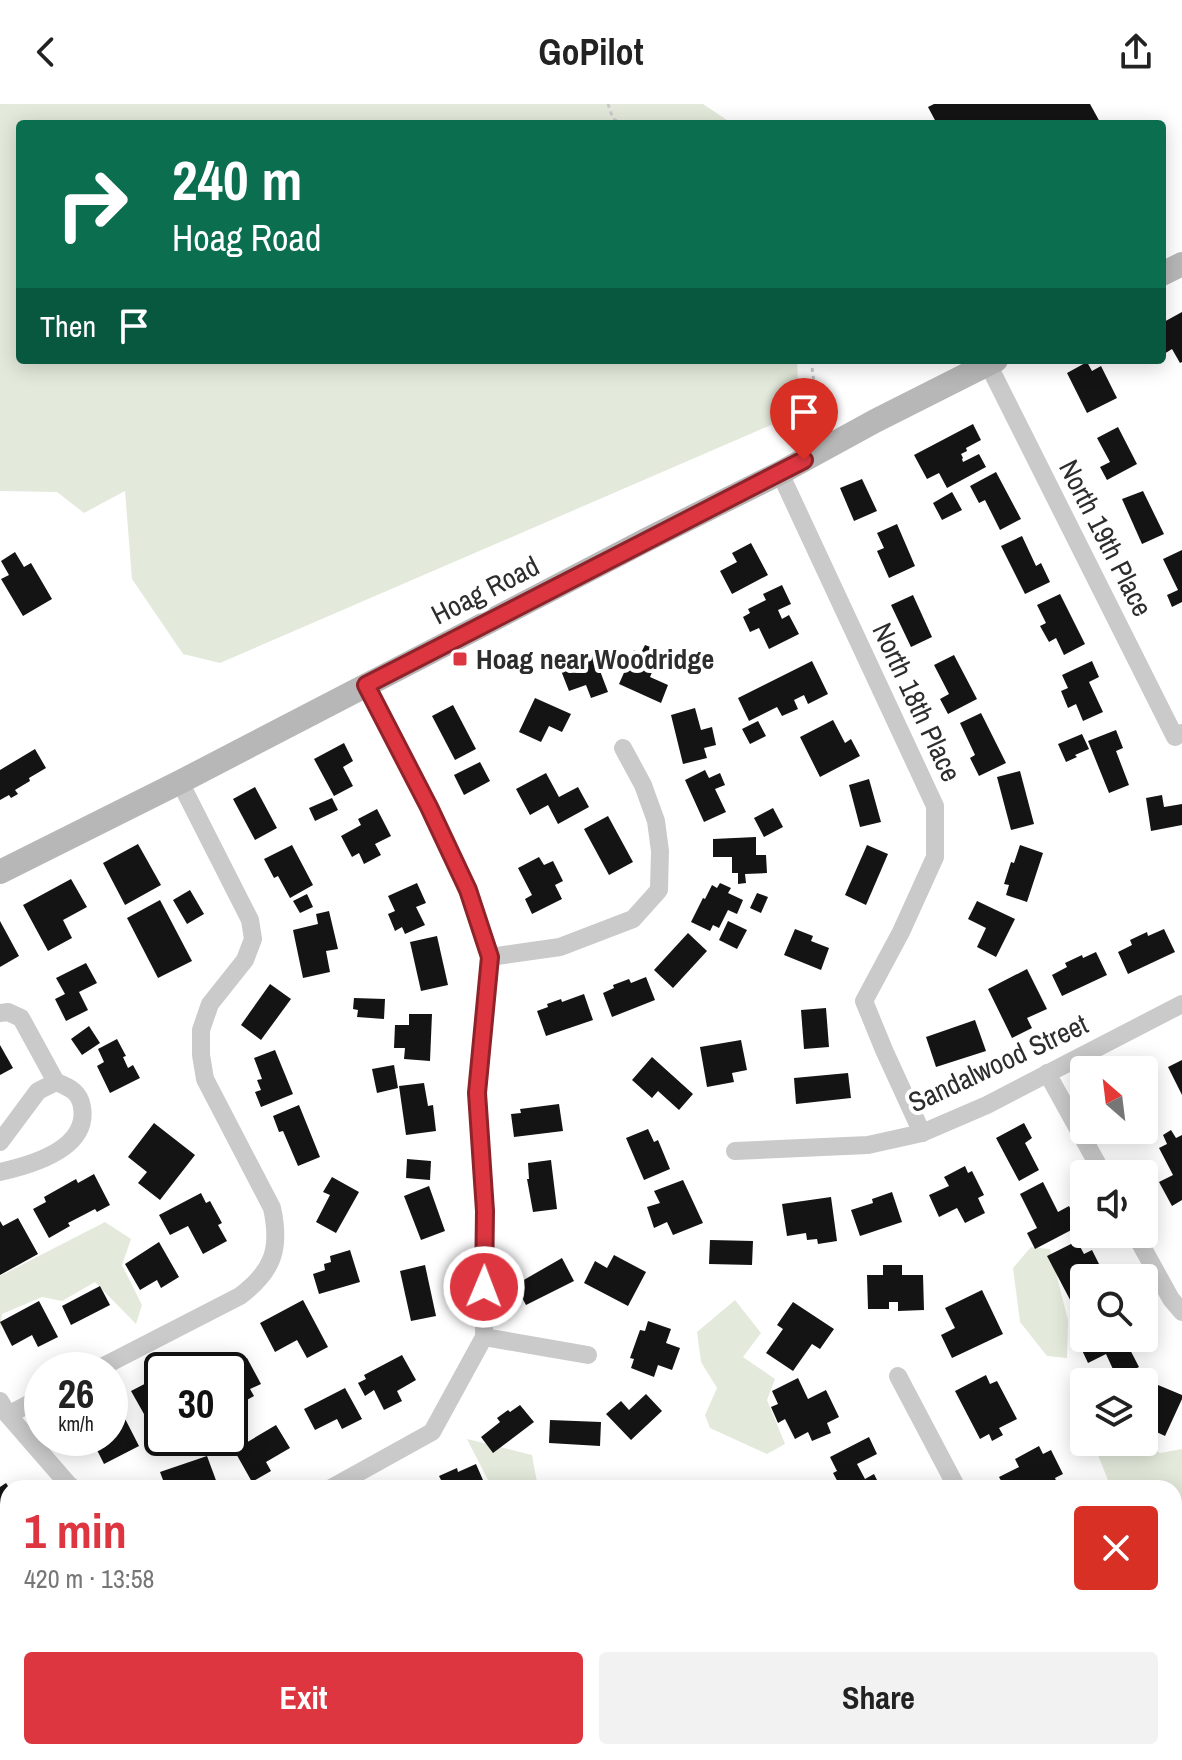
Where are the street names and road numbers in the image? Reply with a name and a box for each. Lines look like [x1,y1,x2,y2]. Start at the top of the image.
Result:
street label: North 19th Place [1050,453,1162,623]
street label: Hoag Road [425,547,545,633]
street label: North 18th Place [864,616,970,788]
street label: Sandalwood Street [902,1005,1094,1121]

